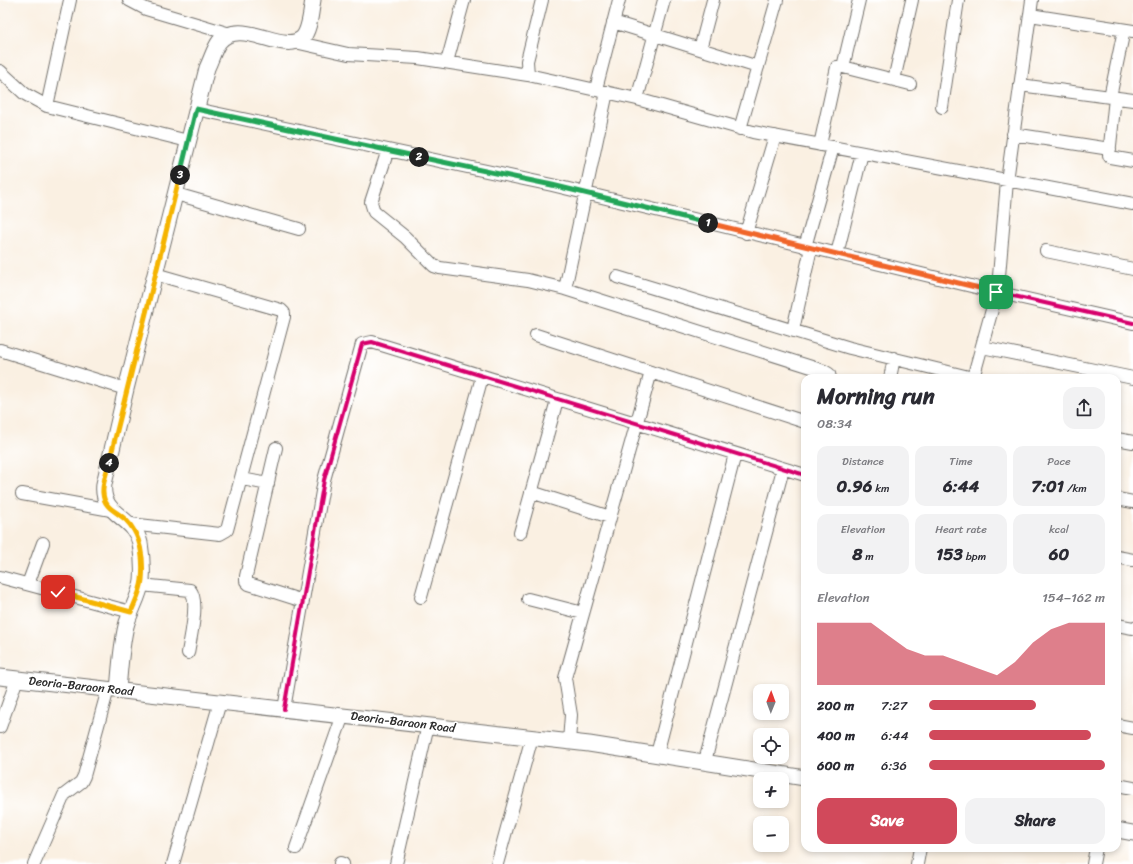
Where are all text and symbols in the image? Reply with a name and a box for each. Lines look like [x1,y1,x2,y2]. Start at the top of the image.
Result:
pin: 2 [409,147,429,167]
text: 2 [416,147,422,166]
pin: 3 [170,165,190,185]
text: 3 [177,165,183,184]
pin: 1 [698,213,718,233]
text: 1 [706,213,710,232]
pin [979,275,1013,309]
icon: arrive [985,281,1007,303]
text: Morning run [817,377,935,416]
button: share [1063,387,1105,429]
text: 08:34 [817,412,852,435]
text: Distance [842,452,884,471]
text: Time [949,452,973,471]
text: Pace [1047,452,1071,471]
pin: 4 [99,453,119,473]
text: 4 [106,453,112,472]
text: 0.96 [836,471,872,501]
text: 6:44 [943,471,979,501]
text: 7:01 [1031,471,1064,501]
text: km [872,479,890,498]
text: /km [1064,479,1087,498]
text: Elevation [841,520,885,539]
text: Heart rate [935,520,987,539]
text: kcal [1049,520,1069,539]
text: 8 [852,539,862,569]
text: 153 [936,539,963,569]
text: 60 [1049,539,1069,569]
text: m [862,547,874,566]
text: bpm [963,547,986,566]
pin [41,575,75,609]
icon: check [47,581,69,603]
text: Elevation [817,586,870,609]
text: 154–162 m [1042,586,1105,609]
street label: Deoria-Baraon Road [28,670,136,703]
north arrow [753,684,789,720]
map controls [753,684,789,852]
text: 200 m [817,694,854,717]
text: 7:27 [881,694,907,717]
street label: Deoria-Baraon Road [349,705,458,740]
text: 400 m [817,724,855,747]
text: 6:44 [881,724,909,747]
button: locate [753,728,789,764]
text: 600 m [817,754,854,777]
text: 6:36 [881,754,907,777]
button: + [753,772,789,808]
button: Save [817,798,957,844]
button: Share [965,798,1105,844]
button: − [753,816,789,852]

